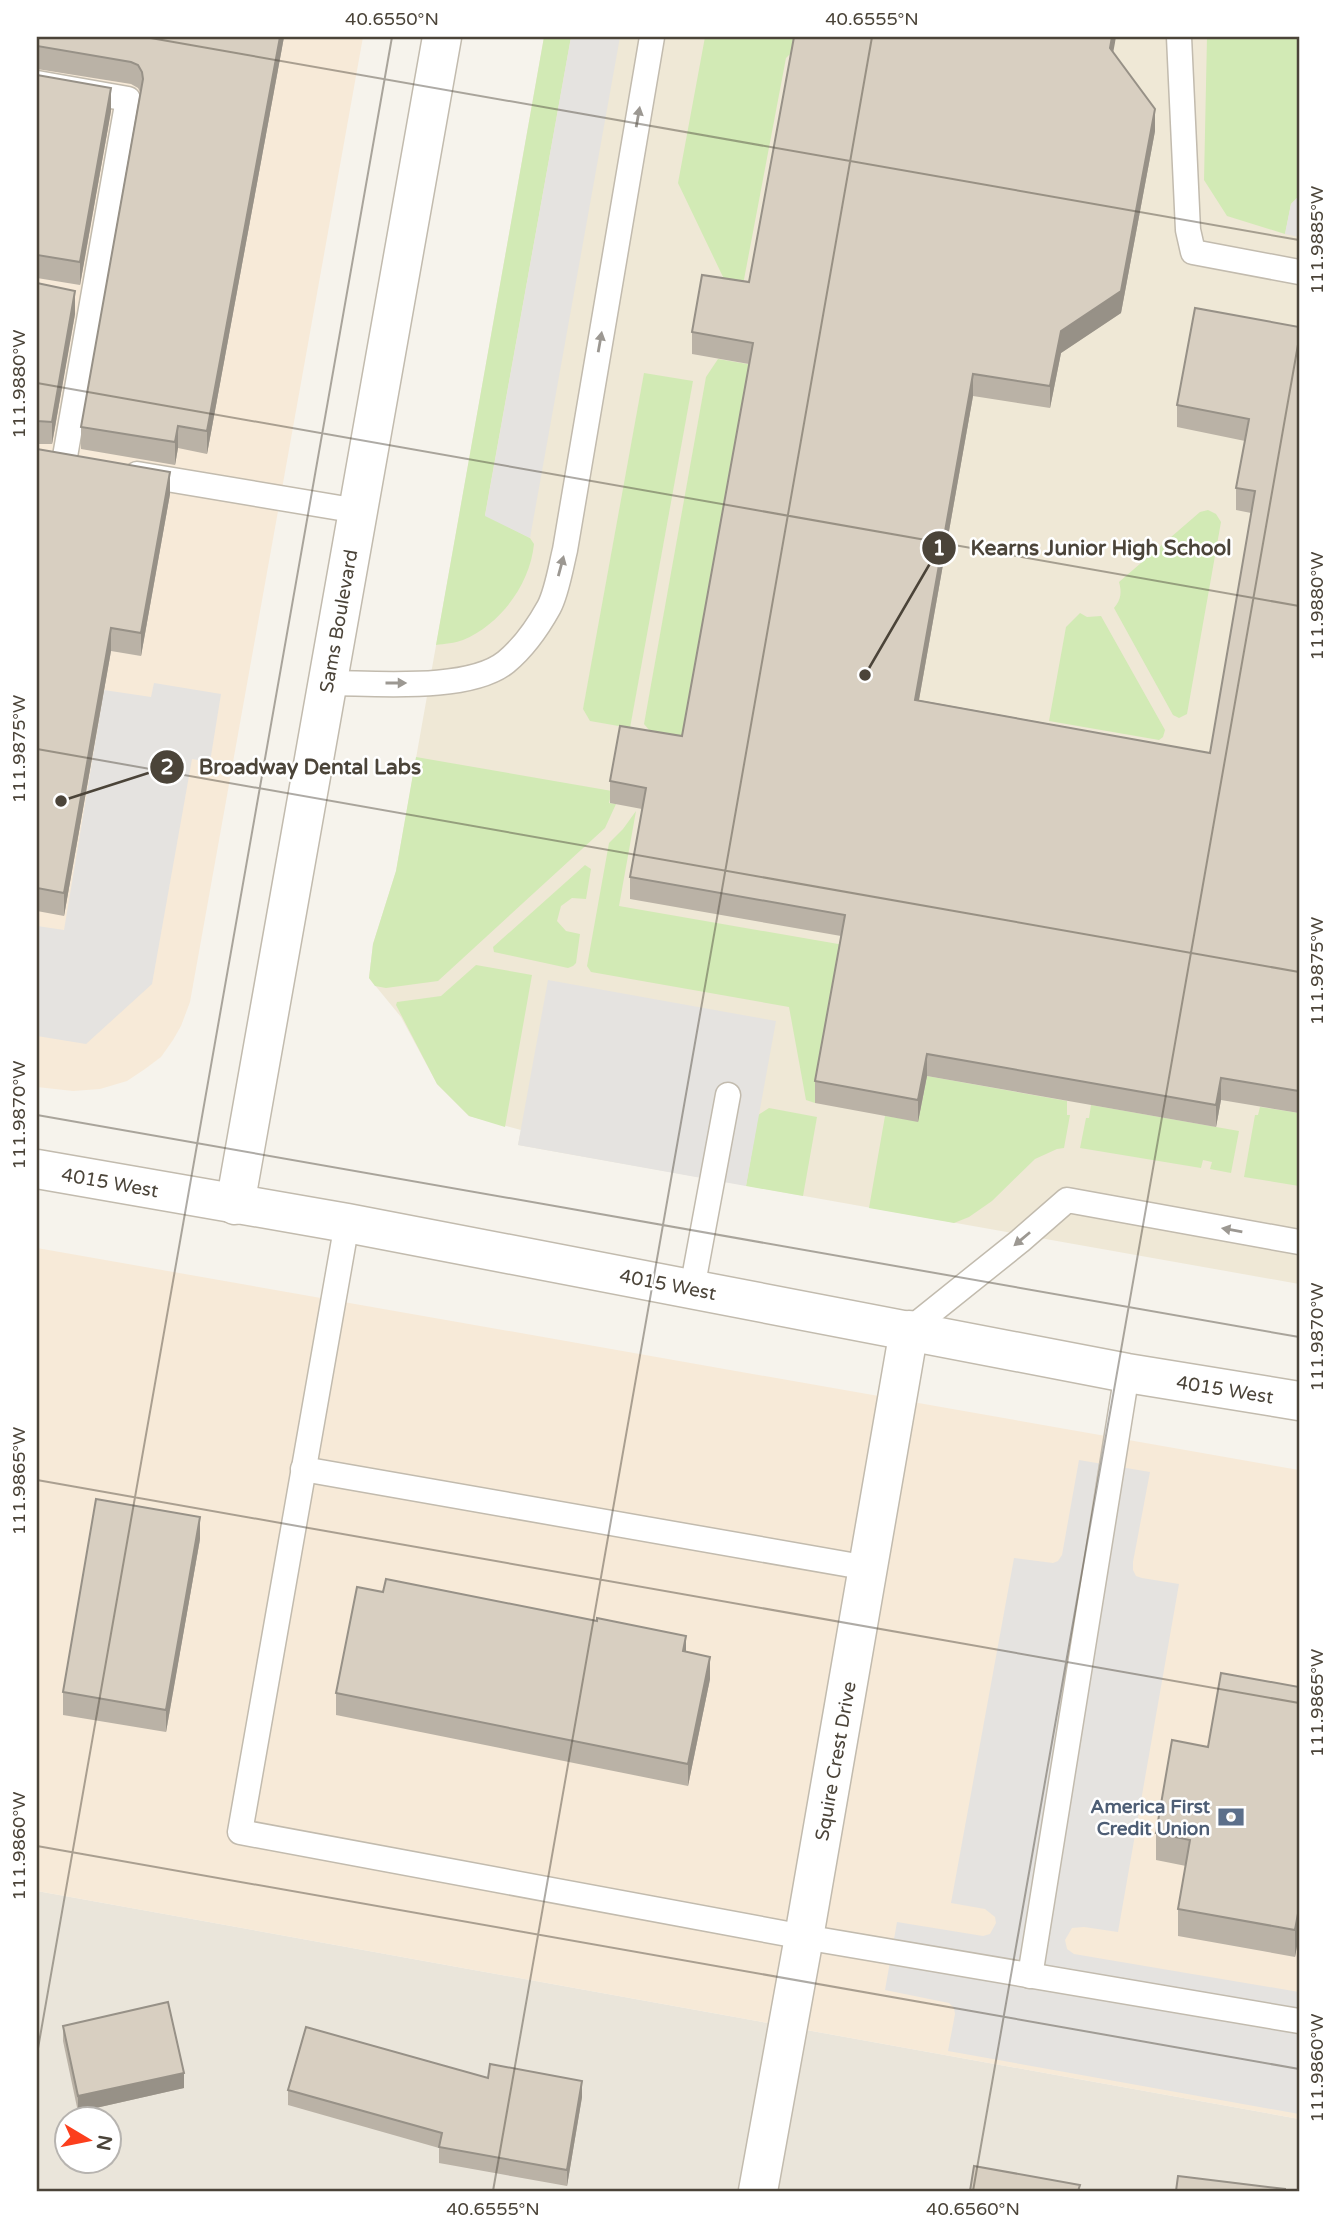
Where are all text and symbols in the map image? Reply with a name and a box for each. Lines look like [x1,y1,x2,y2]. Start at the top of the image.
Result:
text: 40.6550°N [345,8,439,30]
text: 40.6555°N [825,8,919,30]
one-way arrow [633,106,644,128]
text: 111.9885°W [1306,186,1328,294]
text: 111.9880°W [8,330,30,438]
one-way arrow [595,330,606,352]
callout: Kearns Junior High School [922,527,1246,569]
text: 1 [932,536,946,561]
text: Kearns Junior High School [970,536,1232,561]
street label: Sams Boulevard [316,548,362,695]
text: 111.9880°W [1306,552,1328,660]
one-way arrow [556,554,567,576]
one-way arrow [385,677,407,689]
text: 111.9875°W [8,695,30,803]
callout: Broadway Dental Labs [150,746,435,788]
text: 2 [160,755,174,780]
text: Broadway Dental Labs [199,755,421,780]
text: 111.9875°W [1306,917,1328,1025]
text: 111.9870°W [8,1061,30,1169]
street label: 4015 West [60,1164,160,1202]
one-way arrow [1221,1224,1243,1235]
one-way arrow [1014,1231,1031,1246]
street label: 4015 West [618,1265,718,1305]
text: 111.9870°W [1306,1283,1328,1391]
street label: 4015 West [1175,1371,1275,1409]
text: 111.9865°W [8,1427,30,1535]
text: 111.9865°W [1306,1649,1328,1757]
street label: Squire Crest Drive [811,1680,861,1843]
text: 111.9860°W [8,1792,30,1900]
place label: America First Credit Union [1090,1796,1211,1840]
bank icon: America First Credit Union [1216,1802,1246,1832]
text: 111.9860°W [1306,2014,1328,2122]
north arrow [52,2106,122,2176]
text: N [92,2133,116,2152]
text: 40.6555°N [446,2198,540,2220]
text: 40.6560°N [926,2198,1020,2220]

